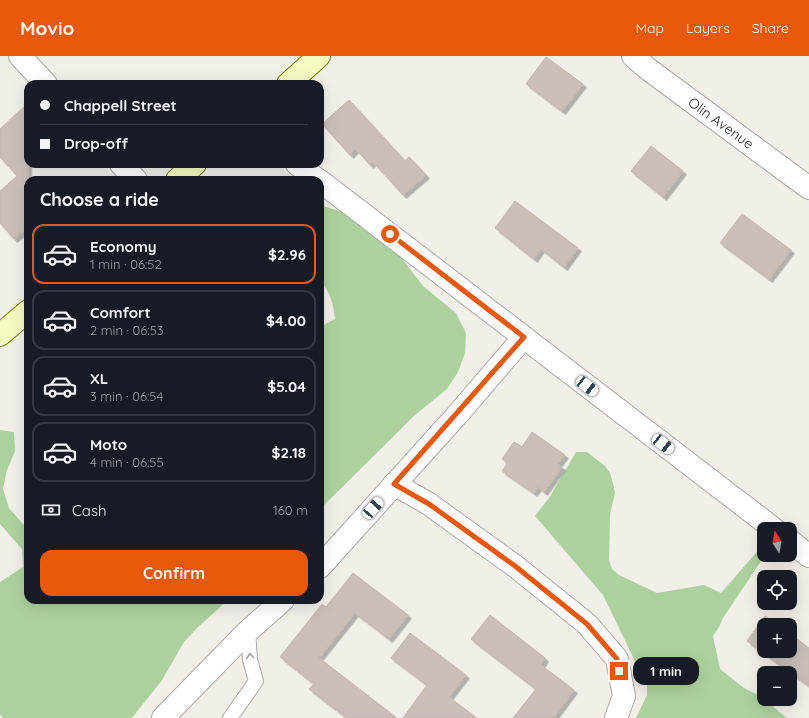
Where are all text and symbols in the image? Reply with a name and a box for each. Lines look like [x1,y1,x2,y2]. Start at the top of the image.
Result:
text: Movio [20,16,74,40]
text: Map [635,19,664,37]
text: Layers [686,19,730,37]
text: Share [752,19,789,37]
street label: Olin Avenue [685,93,757,153]
text: Chappell Street [64,96,177,115]
text: Drop-off [64,134,128,153]
text: Choose a ride [40,188,159,211]
route start [381,225,399,243]
icon: car [42,236,78,272]
text: Economy [90,237,157,256]
text: $2.96 [268,245,306,264]
text: 1 min · 06:52 [90,256,162,272]
icon: car [42,302,78,338]
text: Comfort [90,303,151,322]
text: $4.00 [266,311,306,330]
text: 2 min · 06:53 [90,322,164,338]
icon: car [42,368,78,404]
text: XL [90,369,108,388]
car [574,374,600,398]
text: $5.04 [267,377,306,396]
text: 3 min · 06:54 [90,388,163,404]
car [650,432,676,456]
icon: car [42,434,78,470]
text: Moto [90,435,127,454]
text: $2.18 [271,443,306,462]
text: 4 min · 06:55 [90,454,164,470]
car [361,495,385,521]
icon: cash [40,499,62,521]
text: Cash [72,501,106,520]
text: 160 m [273,502,308,518]
north arrow [757,522,797,562]
map controls [757,522,797,706]
button: Confirm [40,550,308,596]
button: locate [757,570,797,610]
button: + [757,618,797,658]
one-way arrow [246,653,255,660]
callout: 1 min [633,657,699,685]
route end [610,662,628,680]
text: 1 min [650,663,682,679]
button: − [757,666,797,706]

